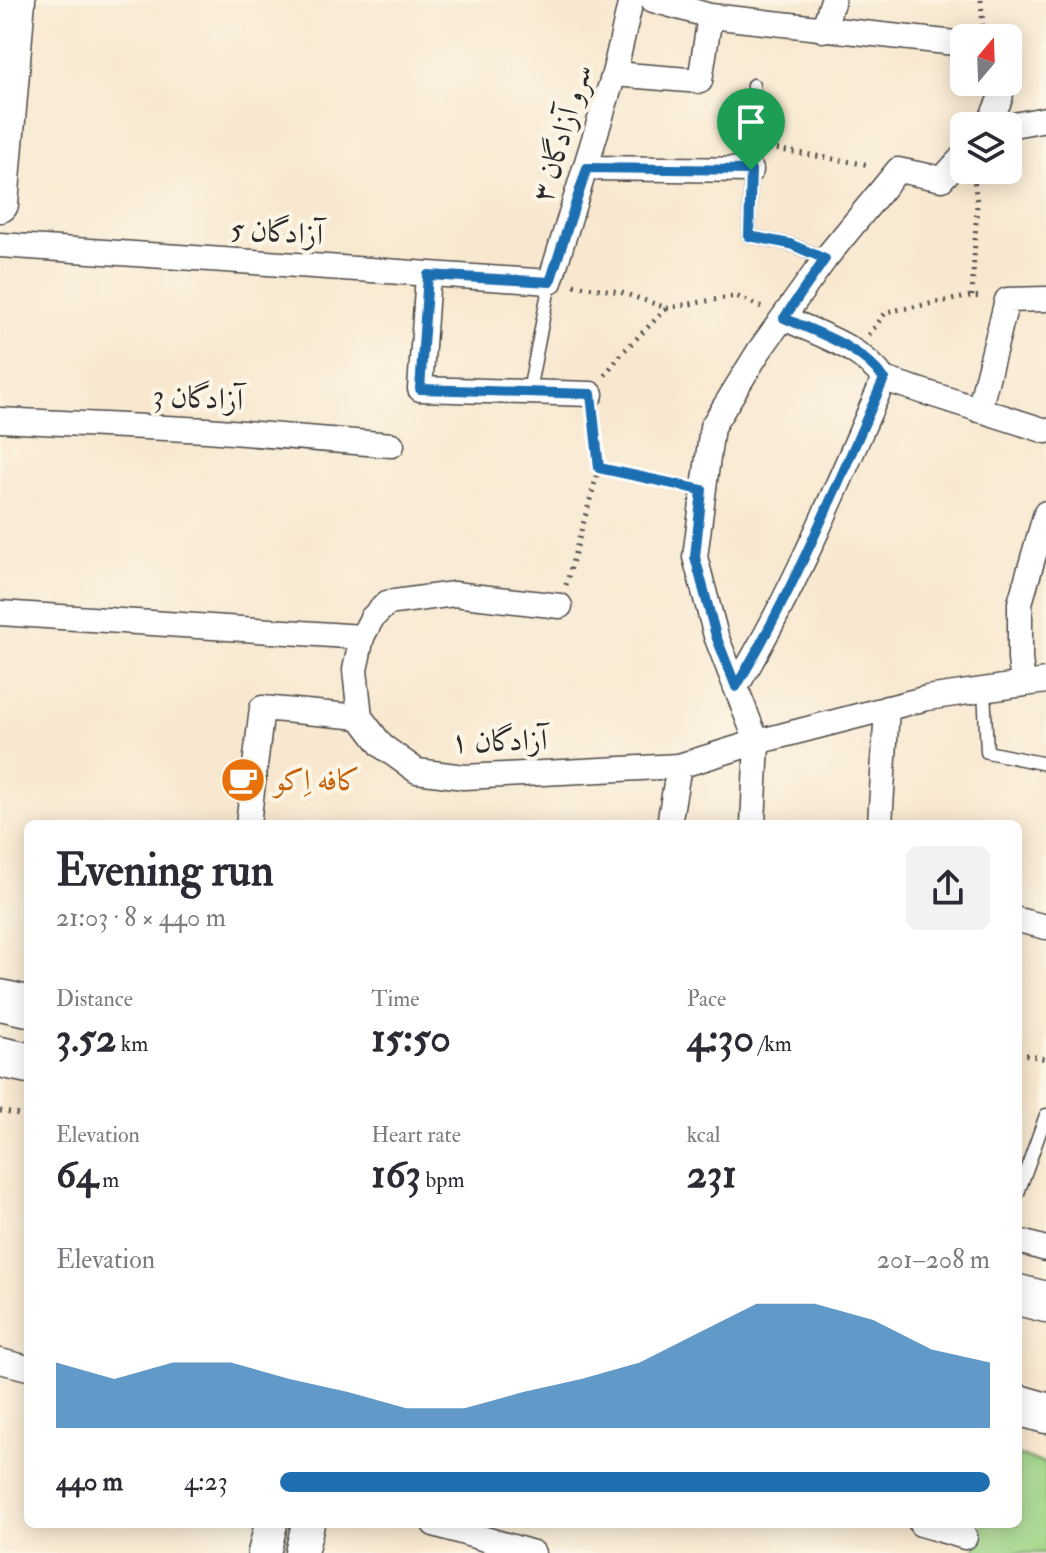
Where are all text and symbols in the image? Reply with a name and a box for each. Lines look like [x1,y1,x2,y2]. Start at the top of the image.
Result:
north arrow [950,24,1022,96]
map controls [950,24,1022,184]
street label: سرو آزادگان ۳ [524,60,601,207]
pin [717,88,785,170]
icon: arrive [729,100,773,144]
button: layers [950,112,1022,184]
street label: آزادگان 5 [230,210,328,254]
street label: آزادگان 3 [152,377,248,419]
street label: آزادگان ۱ [450,722,551,760]
cafe icon: کافه اِکو [219,756,267,804]
place label: کافه اِکو [271,762,360,799]
text: Evening run [56,844,274,899]
button: share [906,846,990,930]
text: 21:03 · 8 × 440 m [56,902,226,934]
text: Distance [56,985,133,1013]
text: Time [371,985,419,1013]
text: Pace [687,985,726,1013]
text: 3.52 [56,1013,116,1064]
text: 15:50 [371,1013,451,1064]
text: 4:30 [687,1013,754,1064]
text: km [116,1030,148,1058]
text: /km [754,1030,792,1058]
text: Elevation [56,1121,140,1149]
text: Heart rate [371,1121,461,1149]
text: kcal [687,1121,720,1149]
text: 64 [56,1149,98,1200]
text: 163 [371,1149,421,1200]
text: 231 [687,1149,737,1200]
text: m [98,1166,119,1194]
text: bpm [421,1166,465,1194]
text: Elevation [56,1244,155,1276]
text: 201–208 m [877,1244,990,1276]
text: 440 m [56,1466,123,1498]
text: 4:23 [184,1466,228,1498]

